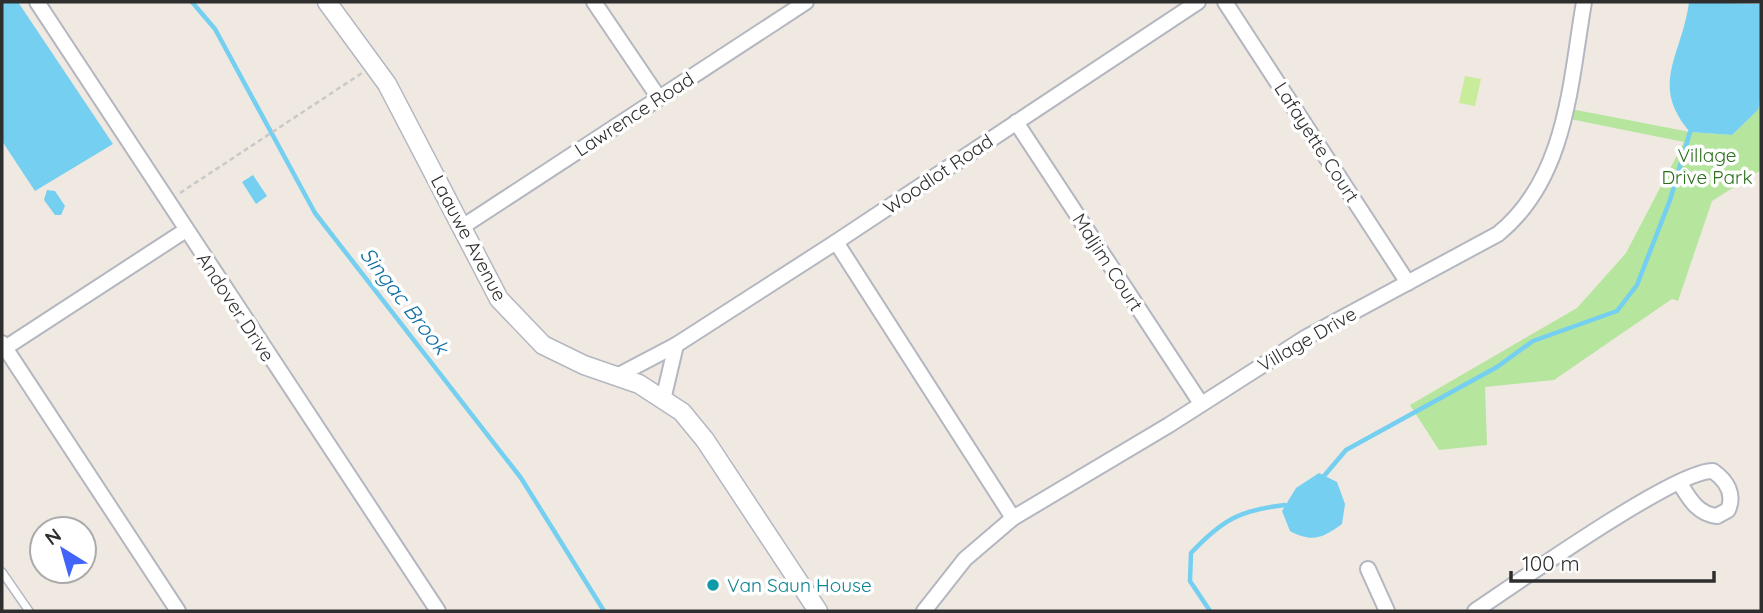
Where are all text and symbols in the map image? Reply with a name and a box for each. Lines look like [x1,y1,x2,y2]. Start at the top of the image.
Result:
street label: Lawrence Road [570,67,698,161]
street label: Lafayette Court [1269,77,1365,207]
street label: Woodlot Road [879,129,997,219]
park label: Village Drive Park [1661,143,1753,189]
street label: Laauwe Avenue [426,171,512,305]
street label: Maljim Court [1068,209,1148,315]
water label: Singac Brook [355,242,456,360]
street label: Andover Drive [192,248,280,366]
street label: Village Drive [1253,301,1361,377]
north arrow [28,515,98,585]
text: N [40,523,66,550]
scale bar [1511,540,1714,584]
text: 100 m [1522,550,1580,576]
place label: Van Saun House [727,573,872,597]
marker: Van Saun House [705,577,721,593]

